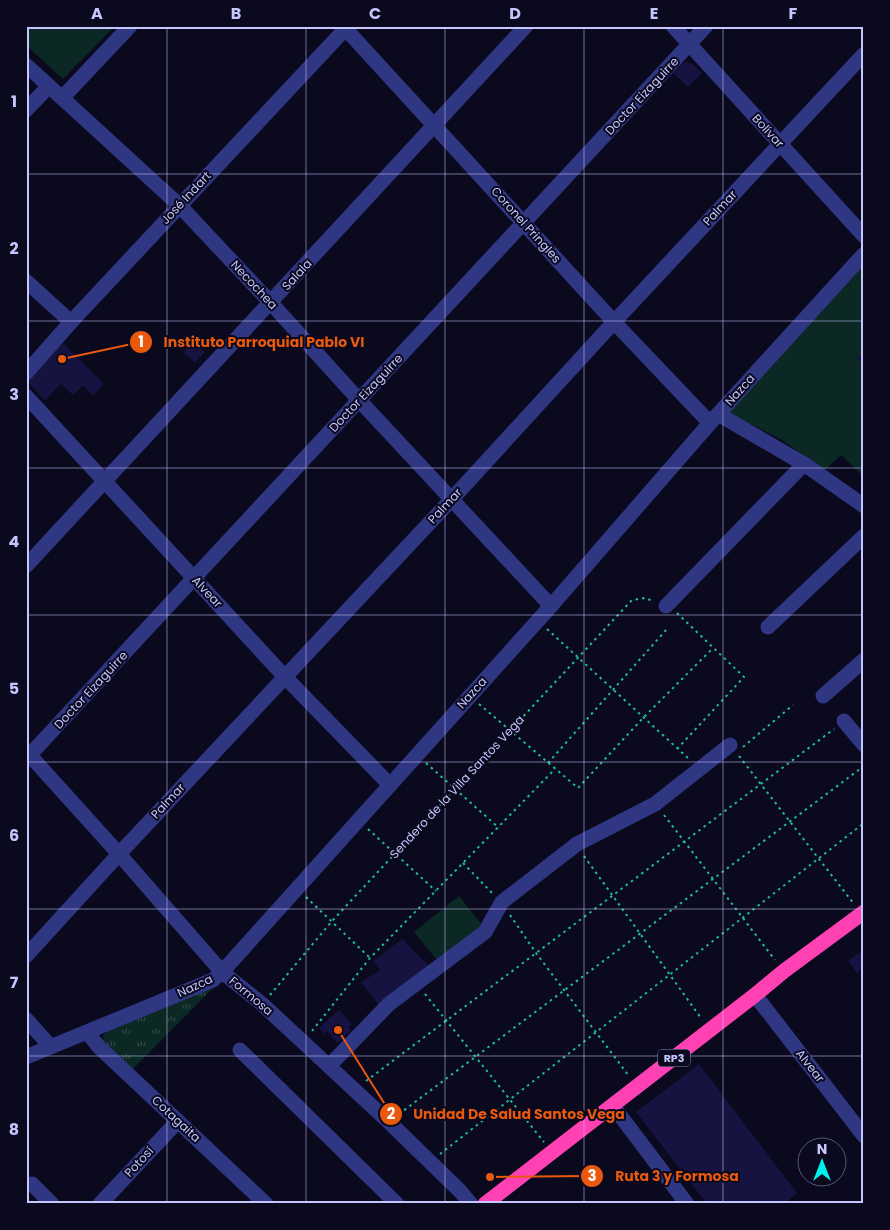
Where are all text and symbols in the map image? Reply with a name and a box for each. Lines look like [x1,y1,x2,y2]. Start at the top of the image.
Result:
text: A [91,2,103,25]
text: B [231,2,241,25]
text: C [369,2,381,25]
text: D [509,2,521,25]
text: E [650,2,658,25]
text: F [789,2,798,25]
street label: Doctor Eizaguirre [601,53,682,138]
text: 1 [11,90,17,113]
street label: Bolívar [749,110,789,152]
street label: José Indart [157,167,215,228]
street label: Coronel Pringles [488,183,565,266]
street label: Palmar [699,186,741,229]
text: 2 [9,237,19,260]
street label: Salala [278,255,316,294]
street label: Necochea [227,256,282,313]
callout: Instituto Parroquial Pablo VI [129,327,375,356]
text: 1 [138,331,144,352]
text: Instituto Parroquial Pablo VI [164,332,364,352]
street label: Doctor Eizaguirre [325,350,406,435]
street label: Nazca [721,370,758,409]
text: 3 [9,383,19,406]
street label: Palmar [424,484,466,527]
text: 4 [9,530,20,553]
street label: Alvear [188,572,227,612]
street label: Doctor Eizaguirre [50,647,131,732]
street label: Nazca [453,673,490,712]
text: 5 [9,677,19,700]
street label: Sendero de la Villa Santos Vega [385,711,528,862]
street label: Palmar [147,779,189,822]
text: 6 [9,824,19,847]
street label: Nazca [174,970,215,1001]
text: 7 [10,971,19,994]
street label: Formosa [226,972,277,1019]
street label: Alvear [792,1046,829,1086]
road number: RP3 [658,1050,690,1066]
street label: Cotagaita [148,1092,204,1146]
callout: Unidad De Salud Santos Vega [378,1100,635,1129]
text: 2 [387,1103,396,1124]
text: Unidad De Salud Santos Vega [413,1104,625,1124]
text: 8 [9,1118,19,1141]
north arrow [798,1138,848,1188]
text: N [817,1139,827,1159]
street label: Potosí [120,1143,157,1181]
callout: Ruta 3 y Formosa [580,1162,748,1191]
text: 3 [587,1165,597,1186]
text: Ruta 3 y Formosa [615,1166,739,1186]

